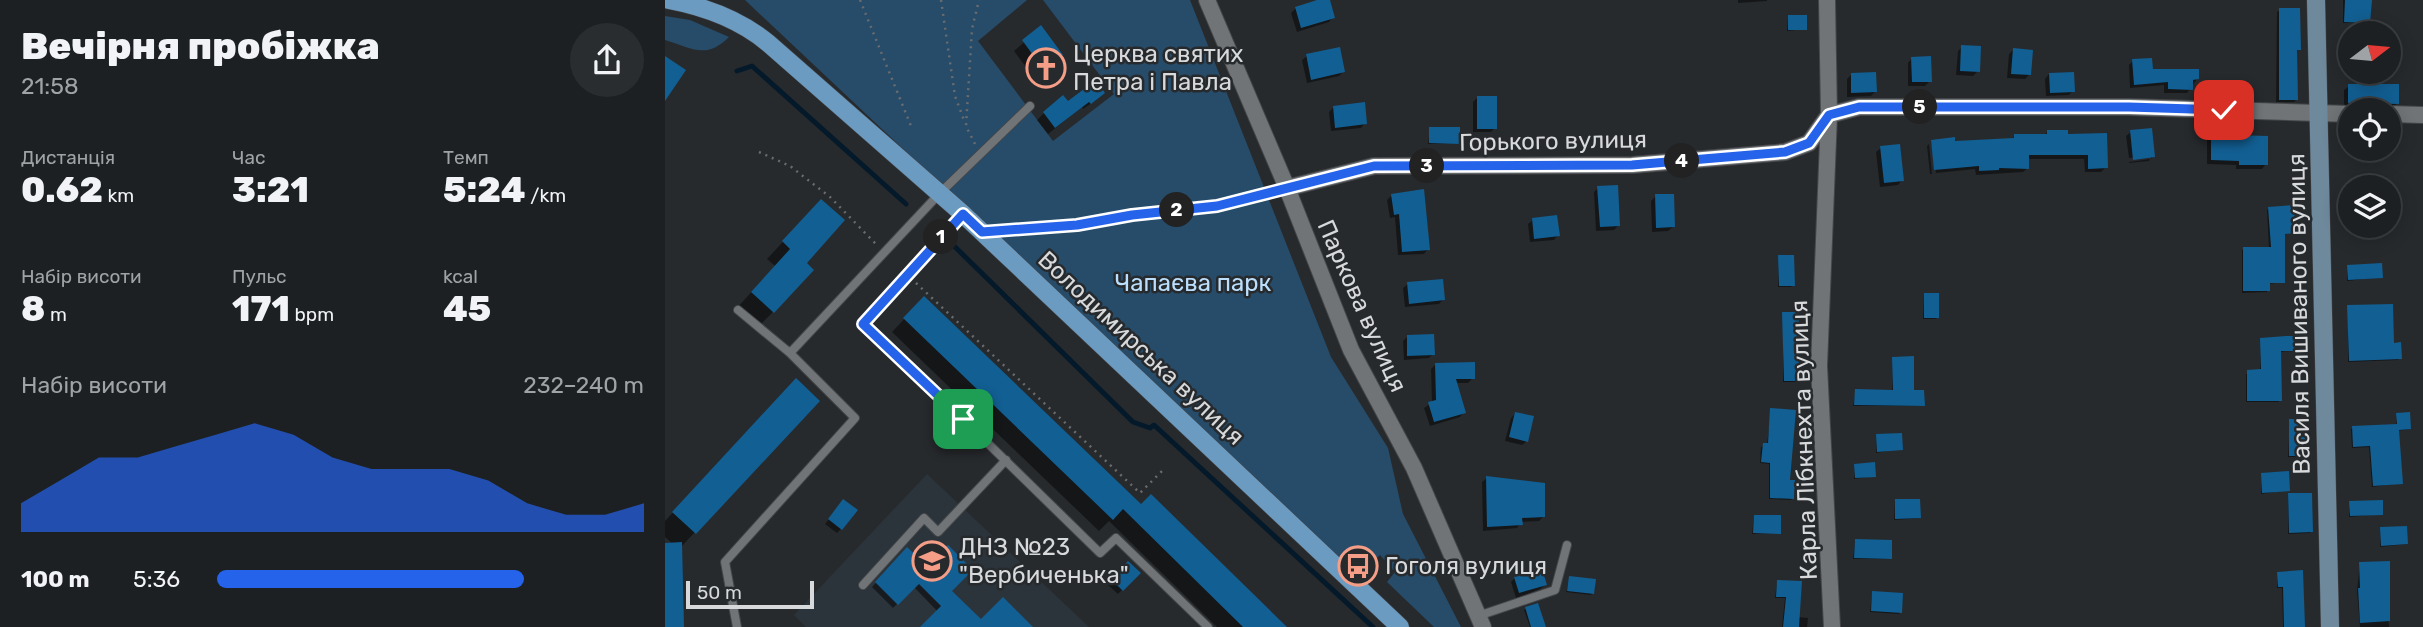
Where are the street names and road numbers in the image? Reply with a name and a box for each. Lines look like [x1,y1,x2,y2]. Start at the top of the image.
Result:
street label: Горького вулиця [1459,125,1647,157]
street label: Василя Вишиваного вулиця [2282,153,2316,475]
street label: Паркова вулиця [1311,215,1413,397]
street label: Володимирська вулиця [1032,245,1250,451]
street label: Карла Лібкнехта вулиця [1785,300,1823,580]

